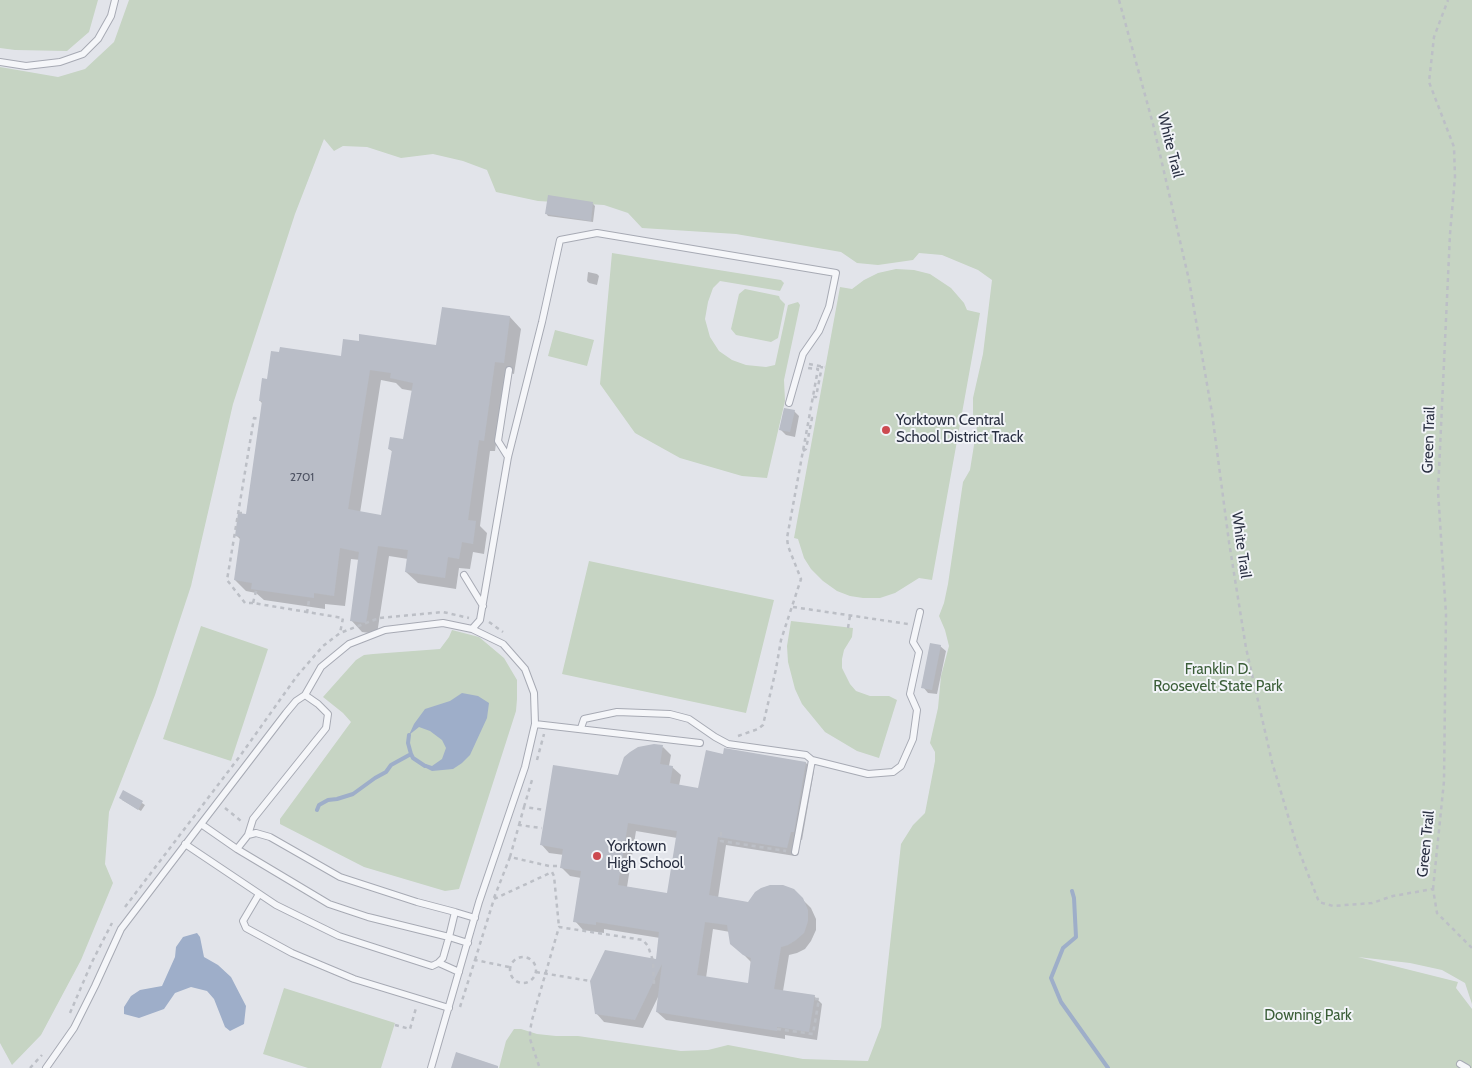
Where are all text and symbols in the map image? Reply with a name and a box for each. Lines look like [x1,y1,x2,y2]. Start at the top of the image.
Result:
street label: White Trail [1153,110,1187,180]
street label: Green Trail [1419,406,1439,474]
place label: Yorktown Central School District Track [896,412,1024,447]
marker: Yorktown Central School District Track [880,424,892,436]
house number: 2701 [290,470,314,484]
street label: White Trail [1227,511,1255,579]
park label: Franklin D. Roosevelt State Park [1153,661,1283,696]
street label: Green Trail [1414,810,1438,878]
place label: Yorktown High School [607,838,683,873]
marker: Yorktown High School [591,850,603,862]
park label: Downing Park [1264,1007,1352,1025]

